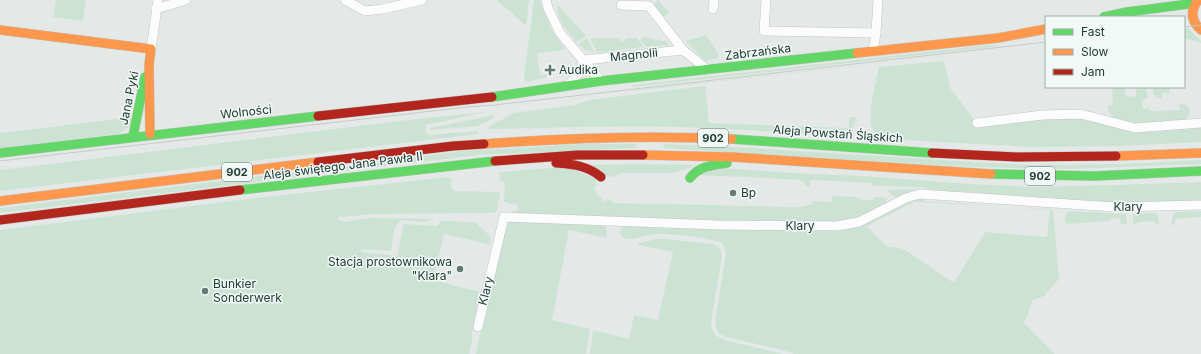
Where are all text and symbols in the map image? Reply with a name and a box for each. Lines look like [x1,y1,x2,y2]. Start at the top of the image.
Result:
legend [1045,16,1185,88]
text: Fast [1081,24,1105,39]
street label: Zabrzańska [724,40,792,63]
text: Slow [1081,44,1109,59]
street label: Magnolii [609,45,659,64]
place label: Audika [559,62,598,77]
marker: Audika [544,64,556,76]
text: Jam [1081,64,1105,79]
street label: Jana Pyki [115,69,142,126]
street label: Wolności [219,101,273,122]
street label: Aleja Powstań Śląskich [773,121,904,146]
road number: 902 [698,129,728,147]
street label: Aleja świętego Jana Pawła II [262,148,423,183]
road number: 902 [222,163,252,181]
road number: 902 [1025,167,1055,185]
place label: Bp [741,185,756,200]
marker: Bp [728,188,738,198]
street label: Klary [1113,199,1143,214]
street label: Klary [785,218,815,233]
place label: Stacja prostownikowa "Klara" [328,254,452,283]
marker: Stacja prostownikowa "Klara" [455,264,465,274]
street label: Klary [475,275,496,307]
place label: Bunkier Sonderwerk [213,276,282,305]
marker: Bunkier Sonderwerk [200,286,210,296]

